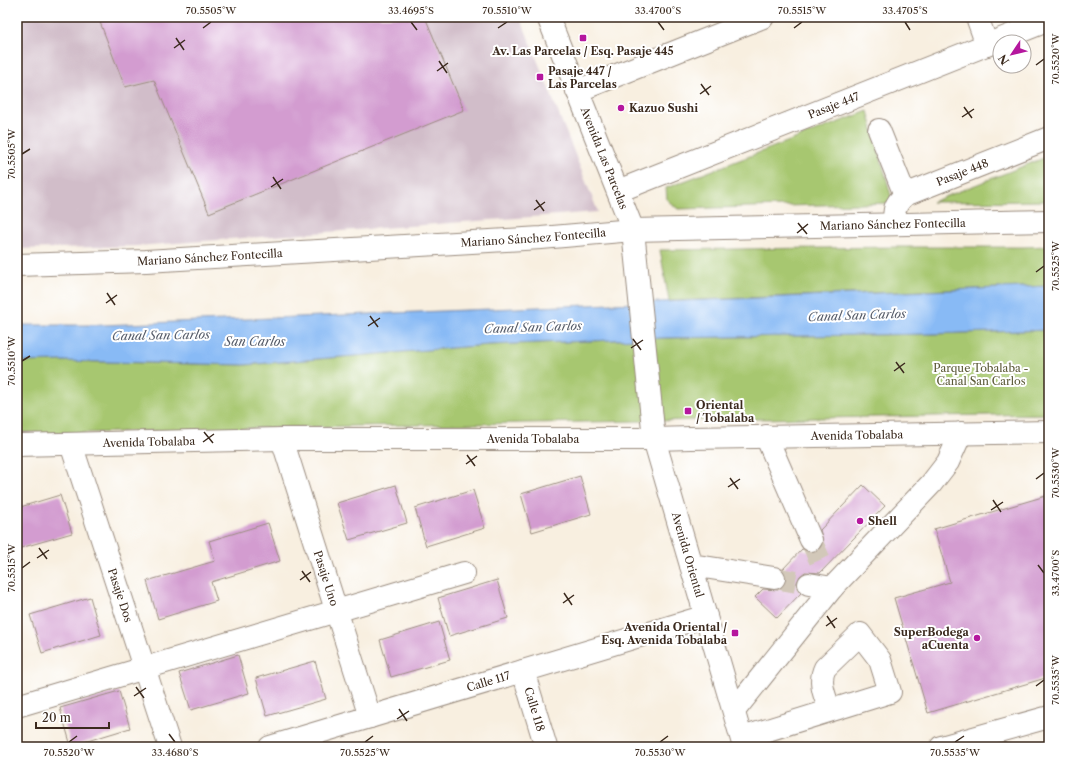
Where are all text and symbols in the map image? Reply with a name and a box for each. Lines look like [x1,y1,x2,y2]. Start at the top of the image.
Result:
text: 70.5505°W [186,4,237,17]
text: 33.4695°S [388,4,434,17]
text: 70.5510°W [482,4,533,17]
text: 33.4700°S [635,4,681,17]
text: 70.5515°W [778,4,827,17]
text: 33.4705°S [882,4,928,17]
text: 70.5520°W [1049,32,1062,84]
marker: Av. Las Parcelas / Esq. Pasaje 445 [578,33,588,43]
north arrow [992,34,1032,74]
place label: Av. Las Parcelas / Esq. Pasaje 445 [491,44,674,58]
text: N [995,51,1012,68]
place label: Pasaje 447 / Las Parcelas [548,64,617,91]
marker: Pasaje 447 / Las Parcelas [535,72,545,82]
street label: Pasaje 447 [806,89,862,122]
place label: Kazuo Sushi [629,101,698,115]
marker: Kazuo Sushi [616,103,626,113]
street label: Avenida Las Parcelas [577,104,631,212]
text: 70.5505°W [5,128,18,179]
street label: Pasaje 448 [934,156,990,189]
street label: Mariano Sánchez Fontecilla [820,216,966,233]
street label: Mariano Sánchez Fontecilla [460,225,607,250]
text: 70.5525°W [1049,240,1062,291]
street label: Mariano Sánchez Fontecilla [137,246,283,268]
water label: Canal San Carlos [808,306,907,324]
water label: Canal San Carlos [484,318,583,336]
water label: Canal San Carlos [112,327,211,343]
water label: San Carlos [224,334,286,349]
text: 70.5510°W [5,335,18,386]
park label: Parque Tobalaba - Canal San Carlos [933,361,1029,388]
place label: Oriental / Tobalaba [696,398,755,425]
marker: Oriental / Tobalaba [683,406,693,416]
street label: Avenida Tobalaba [810,427,903,443]
street label: Avenida Tobalaba [486,432,579,446]
street label: Avenida Tobalaba [102,434,196,450]
text: 70.5530°W [1049,447,1062,498]
street label: Avenida Oriental [668,510,707,600]
place label: Shell [868,514,897,528]
marker: Shell [855,516,865,526]
text: 70.5515°W [5,543,18,592]
street label: Pasaje Uno [311,549,342,608]
text: 33.4700°S [1049,550,1062,596]
street label: Pasaje Dos [105,566,136,624]
place label: Avenida Oriental / Esq. Avenida Tobalaba [601,620,728,647]
place label: SuperBodega aCuenta [894,625,970,652]
marker: Avenida Oriental / Esq. Avenida Tobalaba [730,628,740,638]
marker: SuperBodega aCuenta [972,633,982,643]
text: 70.5535°W [1049,654,1062,705]
street label: Calle 117 [465,668,512,695]
street label: Calle 118 [521,685,548,733]
scale bar [36,704,109,730]
text: 20 m [42,710,71,725]
text: 70.5520°W [44,746,96,759]
text: 33.4680°S [152,746,198,759]
text: 70.5525°W [340,746,391,759]
text: 70.5530°W [635,746,686,759]
text: 70.5535°W [930,746,981,759]

